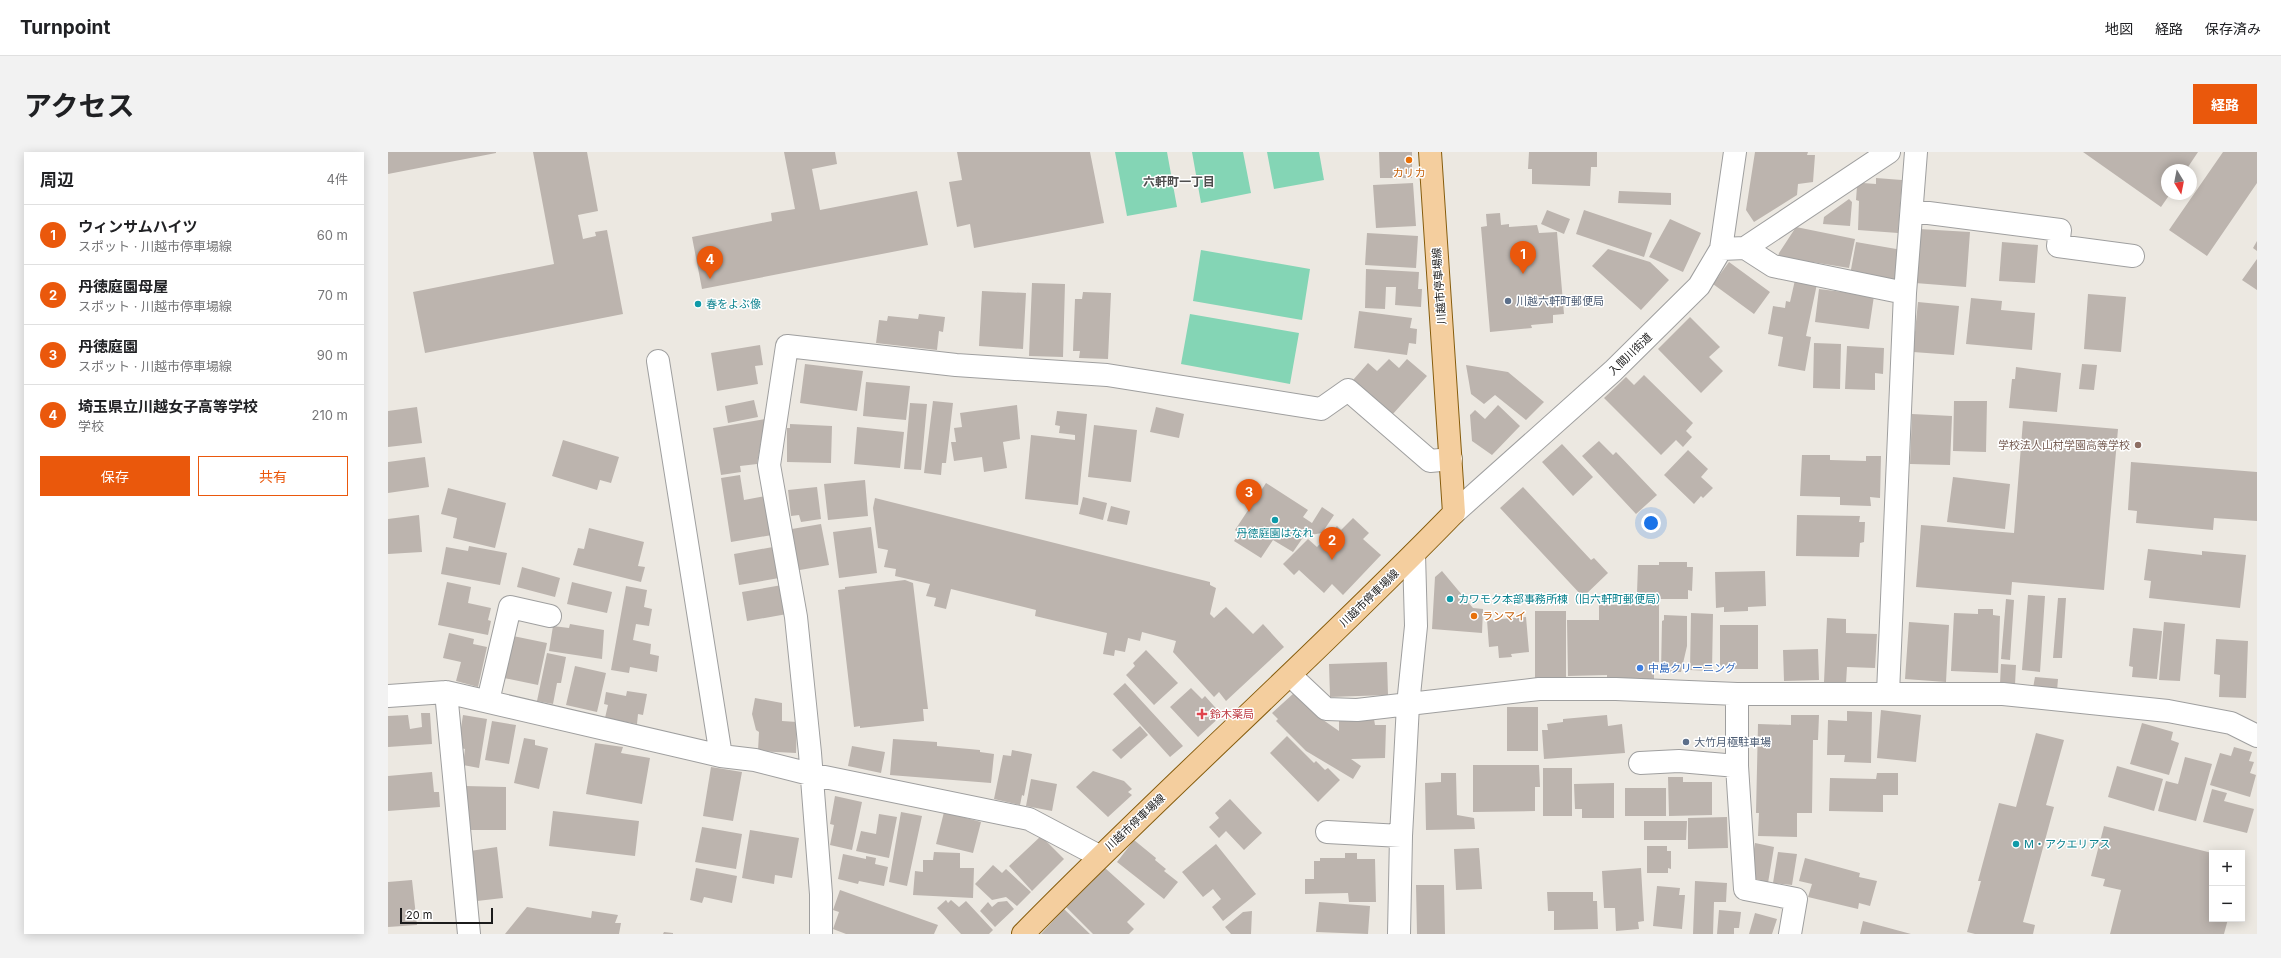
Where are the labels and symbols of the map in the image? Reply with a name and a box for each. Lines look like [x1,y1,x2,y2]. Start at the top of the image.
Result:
marker: カリカ [1404,155,1414,165]
north arrow [2161,164,2197,200]
place label: カリカ [1393,166,1426,180]
district label: 六軒町一丁目 [1143,174,1215,189]
pin: 1 [1510,241,1536,274]
pin: 4 [697,246,723,279]
street label: 川越市停車場線 [1429,247,1449,325]
place label: 川越六軒町郵便局 [1516,294,1604,308]
marker: 川越六軒町郵便局 [1503,296,1513,306]
place label: 春をよぶ像 [706,297,761,311]
marker: 春をよぶ像 [693,299,703,309]
street label: 入間川街道 [1605,330,1655,378]
place label: 学校法人山村学園高等学校 [1998,438,2130,452]
marker: 学校法人山村学園高等学校 [2133,440,2143,450]
pin: 3 [1236,479,1262,512]
your location [1641,513,1661,533]
marker: 丹徳庭園はなれ [1270,515,1280,525]
place label: 丹徳庭園はなれ [1237,526,1314,540]
pin: 2 [1319,527,1345,560]
street label: 川越市停車場線 [1336,566,1402,630]
place label: カワモク本部事務所棟（旧六軒町郵便局） [1458,592,1667,606]
marker: カワモク本部事務所棟（旧六軒町郵便局） [1445,594,1455,604]
place label: ランマイ [1482,609,1526,623]
marker: ランマイ [1469,611,1479,621]
place label: 中島クリーニング [1648,661,1736,675]
marker: 中島クリーニング [1635,663,1645,673]
place label: 鈴木薬局 [1210,707,1254,721]
marker: 鈴木薬局 [1197,709,1207,719]
place label: 大竹月極駐車場 [1694,735,1771,749]
marker: 大竹月極駐車場 [1681,737,1691,747]
street label: 川越市停車場線 [1102,791,1168,853]
place label: M・アクエリアス [2024,837,2110,851]
marker: M・アクエリアス [2011,839,2021,849]
scale bar [400,906,493,925]

